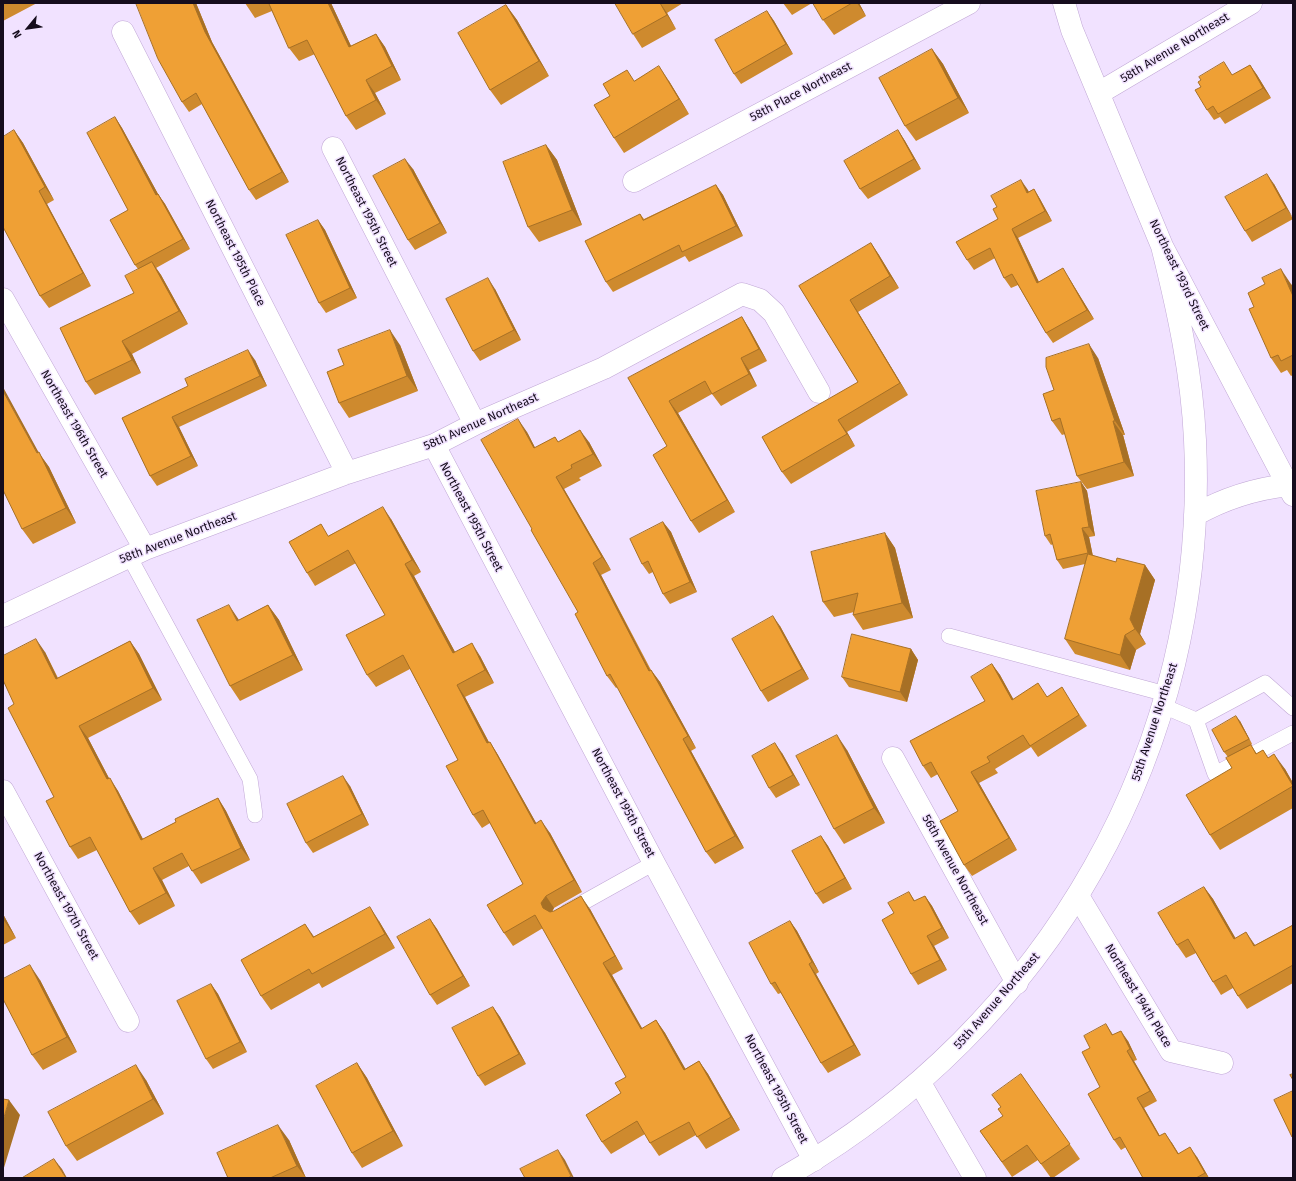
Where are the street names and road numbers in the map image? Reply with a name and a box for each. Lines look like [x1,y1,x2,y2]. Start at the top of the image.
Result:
street label: 58th Avenue Northeast [1118,10,1232,86]
street label: 58th Place Northeast [748,59,854,125]
street label: Northeast 195th Street [332,155,400,269]
street label: Northeast 195th Place [202,197,268,309]
street label: Northeast 193rd Street [1146,217,1212,333]
street label: Northeast 196th Street [37,368,111,480]
street label: 58th Avenue Northeast [421,390,541,454]
street label: Northeast 195th Street [436,460,506,574]
street label: 58th Avenue Northeast [117,509,239,567]
street label: 55th Avenue Northeast [1129,661,1181,783]
street label: Northeast 195th Street [588,746,658,860]
street label: 56th Avenue Northeast [919,812,991,928]
street label: Northeast 197th Street [30,850,102,962]
street label: Northeast 194th Place [1101,942,1175,1050]
street label: 55th Avenue Northeast [951,950,1043,1052]
street label: Northeast 195th Street [741,1032,811,1146]

